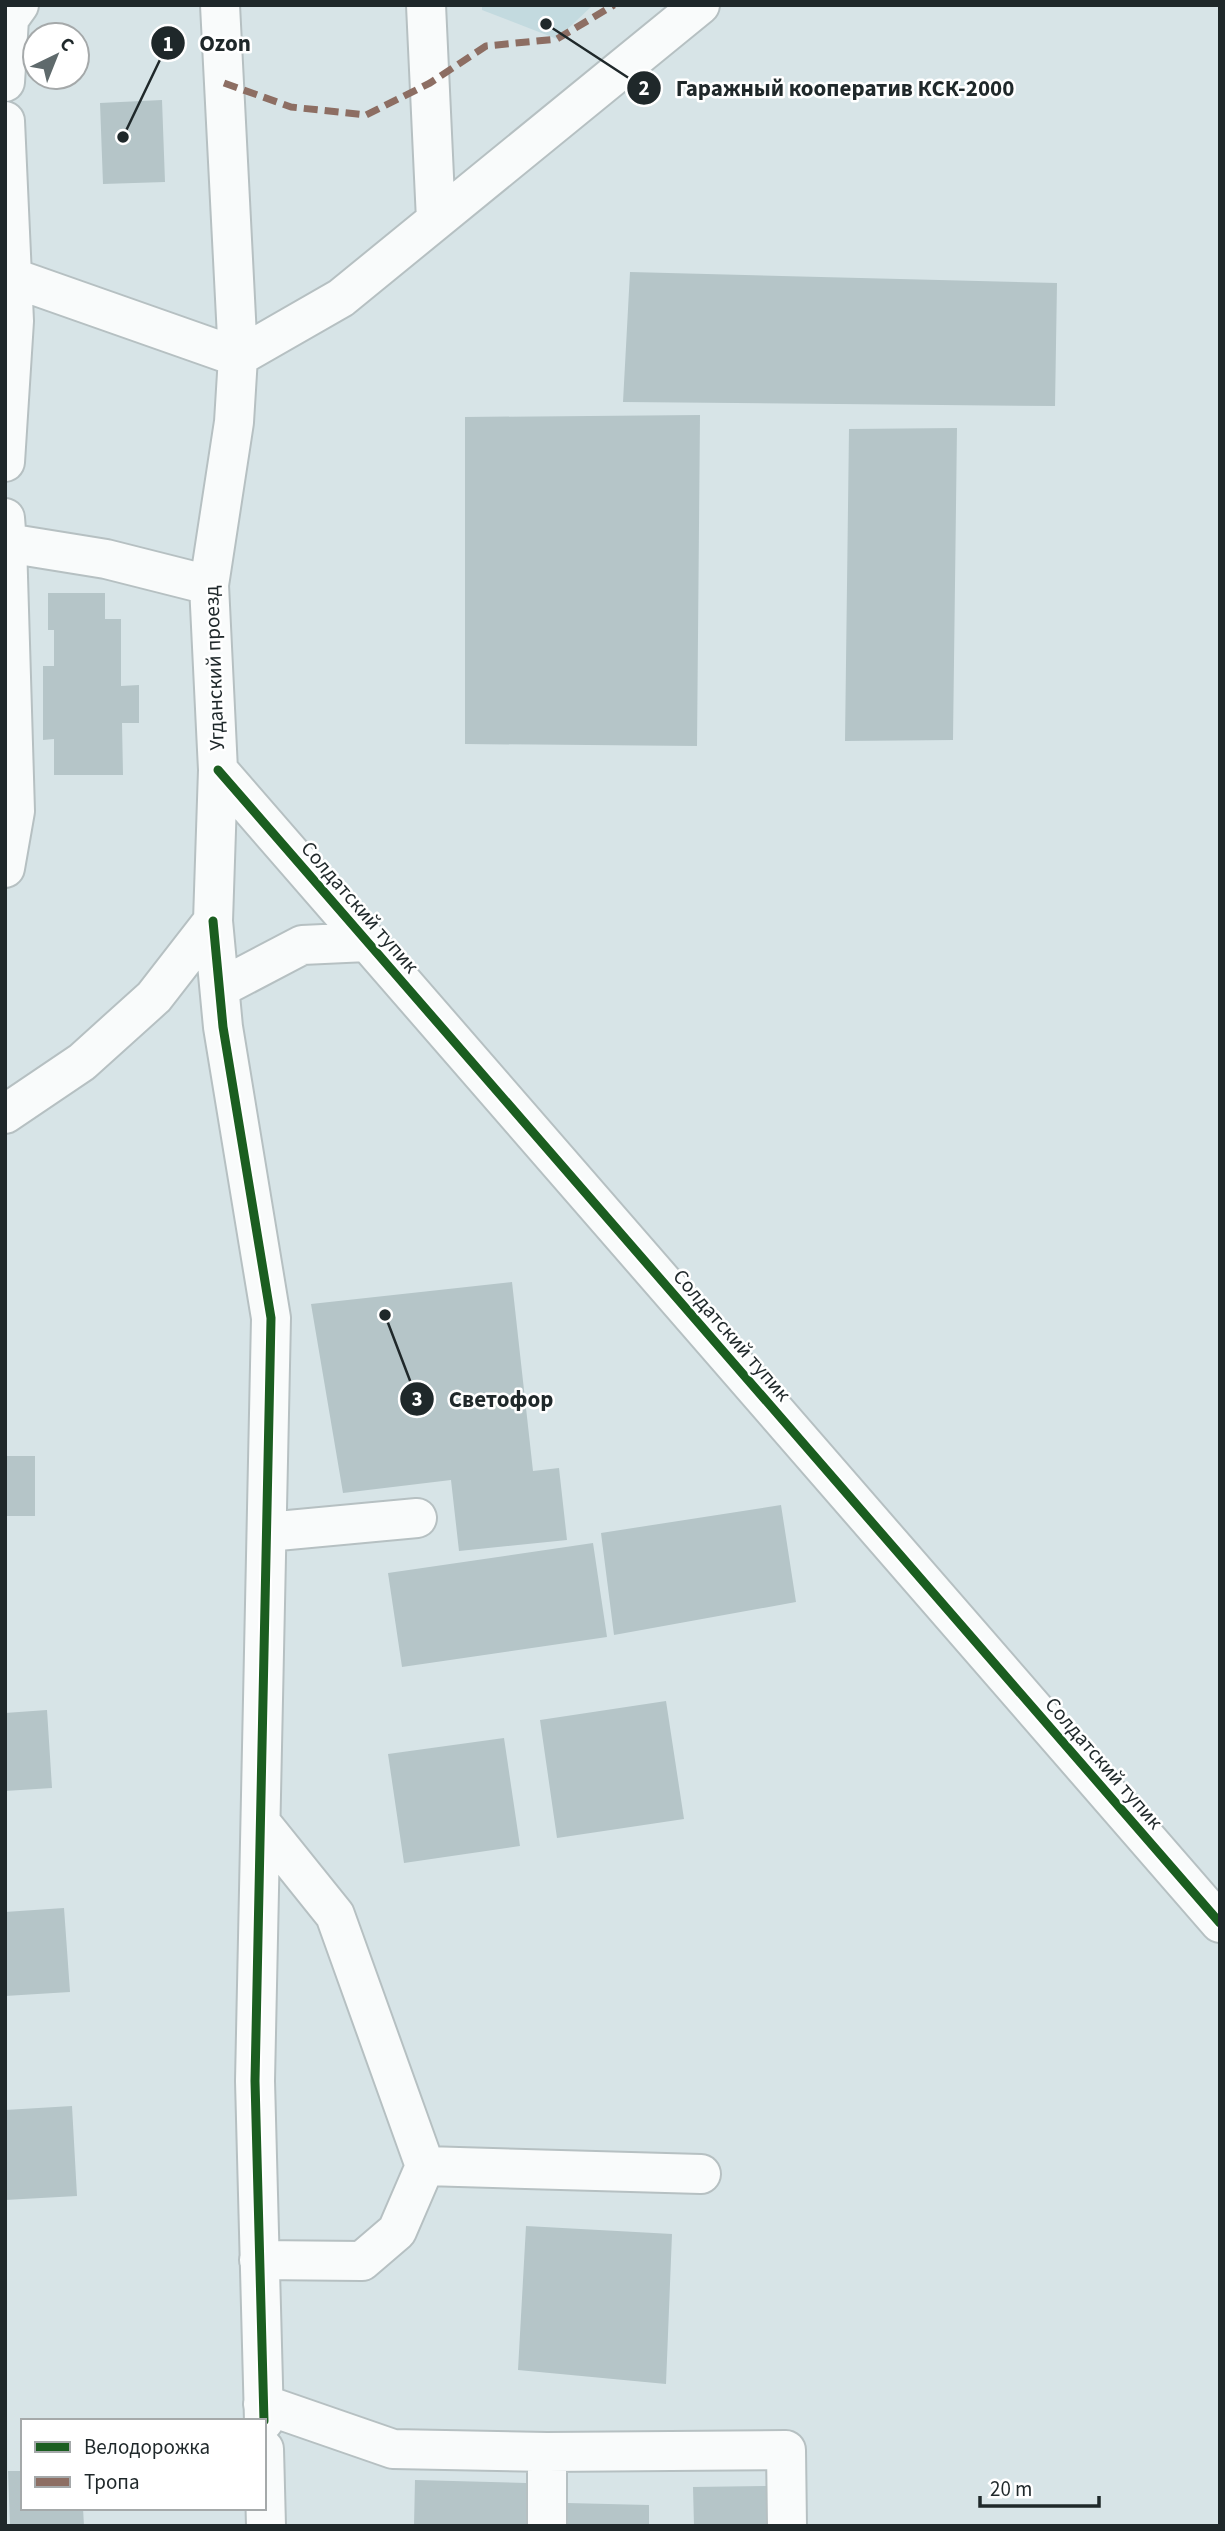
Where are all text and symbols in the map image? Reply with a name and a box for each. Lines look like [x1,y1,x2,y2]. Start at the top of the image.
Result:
north arrow [21,21,91,91]
callout: Ozon [150,21,265,65]
text: Ozon [199,27,251,60]
text: 1 [162,29,174,59]
text: С [53,31,80,58]
callout: Гаражный кооператив КСК-2000 [627,66,1028,110]
text: Гаражный кооператив КСК-2000 [676,72,1014,105]
text: 2 [638,73,650,103]
street label: Угданский проезд [196,585,232,751]
street label: Солдатский тупик [294,834,426,980]
street label: Солдатский тупик [666,1262,798,1408]
callout: Светофор [400,1377,567,1421]
text: Светофор [449,1383,553,1416]
text: 3 [411,1384,423,1414]
street label: Солдатский тупик [1038,1690,1170,1836]
legend [21,2419,266,2510]
text: Велодорожка [84,2432,210,2462]
scale bar [980,2464,1099,2508]
text: Тропа [84,2467,140,2497]
text: 20 m [990,2474,1032,2504]

